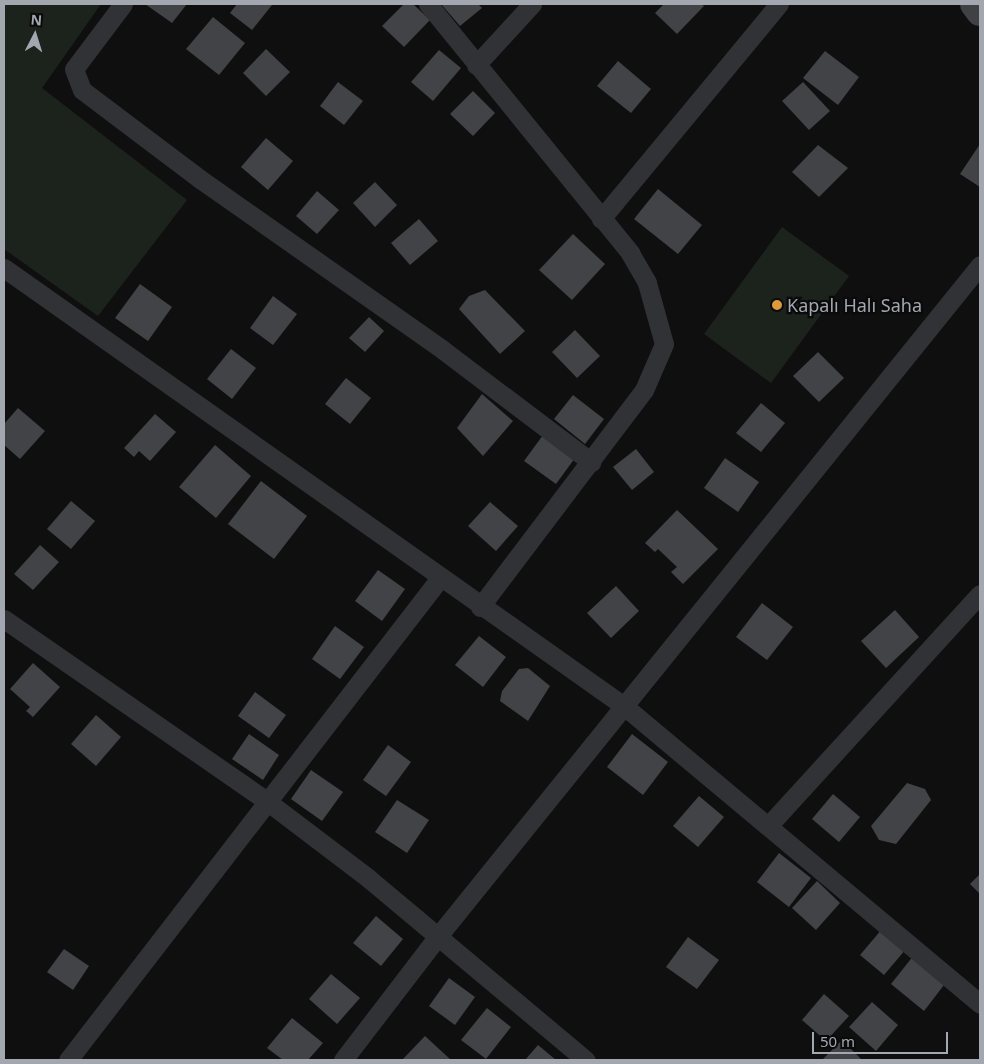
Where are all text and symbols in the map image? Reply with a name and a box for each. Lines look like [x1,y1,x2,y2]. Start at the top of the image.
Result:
north arrow [10,10,60,60]
text: N [30,10,43,30]
place label: Kapalı Halı Saha [787,294,922,316]
marker: Kapalı Halı Saha [771,299,783,311]
scale bar [814,1022,950,1054]
text: 50 m [820,1031,855,1051]

